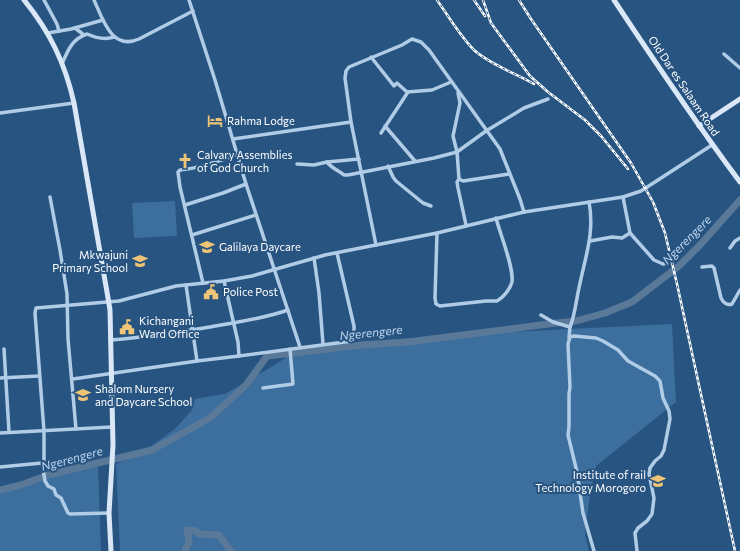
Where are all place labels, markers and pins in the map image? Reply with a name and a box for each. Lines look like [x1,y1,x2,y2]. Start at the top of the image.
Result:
hotel icon: Rahma Lodge [206,112,224,130]
place label: Rahma Lodge [227,114,295,127]
place label: Calvary Assemblies of God Church [197,148,292,174]
church icon: Calvary Assemblies of God Church [176,152,194,170]
school or university icon: Galilaya Daycare [198,238,216,256]
place label: Galilaya Daycare [219,240,301,253]
place label: Mkwajuni Primary School [52,248,128,274]
school or university icon: Mkwajuni Primary School [131,252,149,270]
public building icon: Police Post [202,283,220,301]
place label: Police Post [223,285,278,298]
place label: Kichangani Ward Office [139,314,200,340]
public building icon: Kichangani Ward Office [118,318,136,336]
place label: Shalom Nursery and Daycare School [95,382,192,408]
school or university icon: Shalom Nursery and Daycare School [74,386,92,404]
place label: Institute of rail Technology Morogoro [535,468,646,494]
school or university icon: Institute of rail Technology Morogoro [649,472,667,490]

